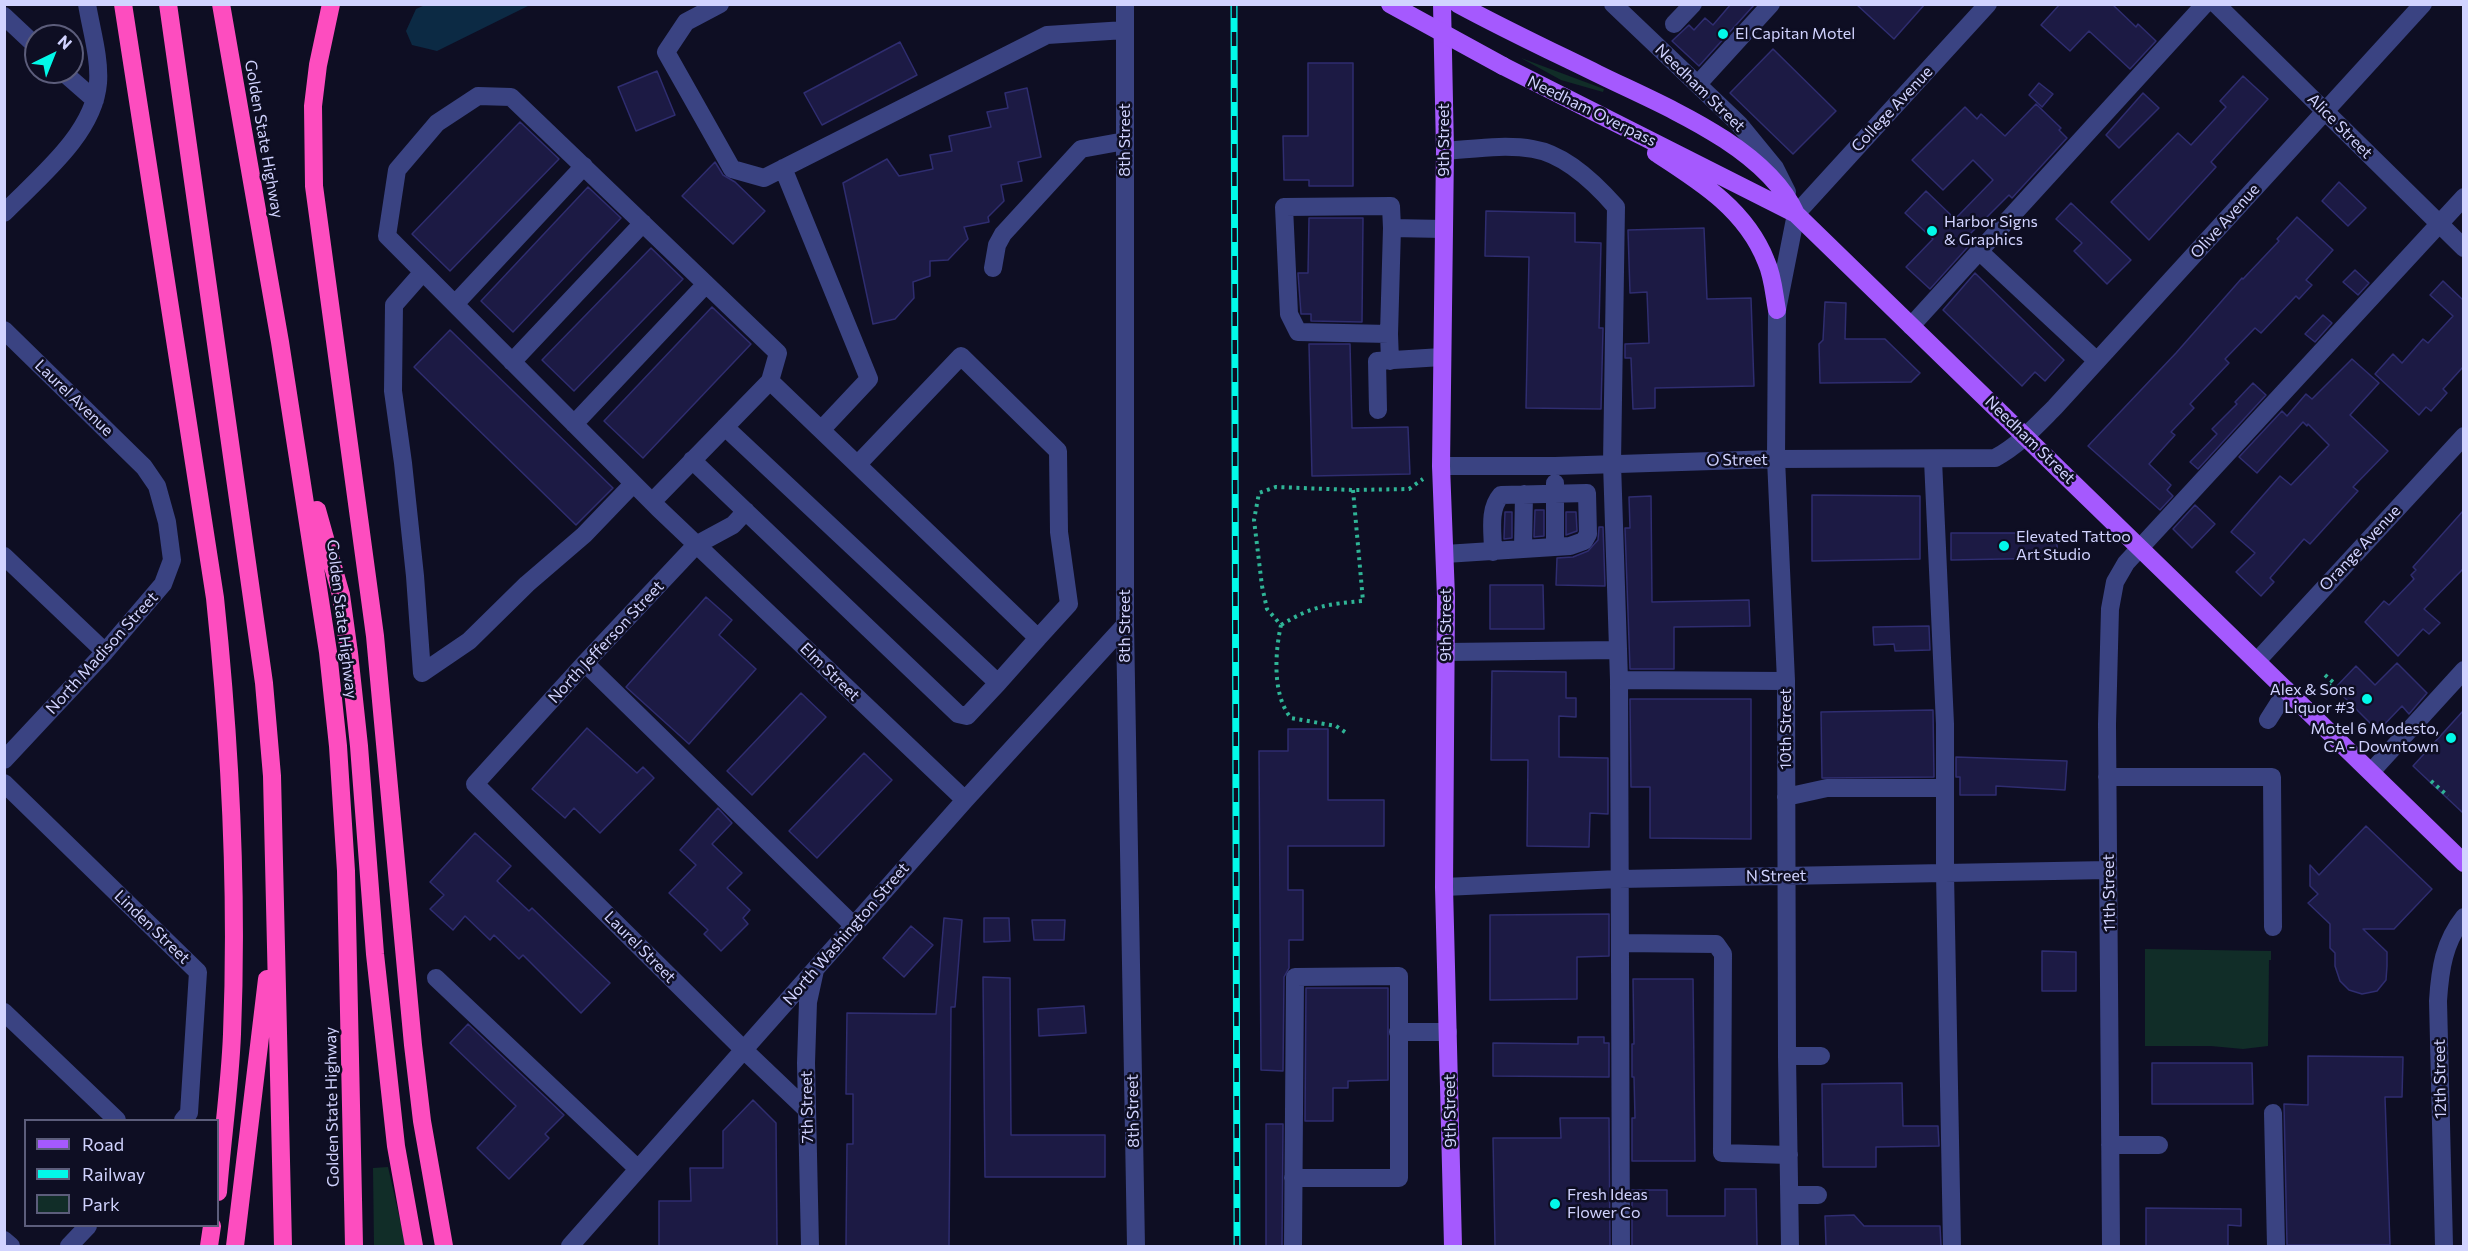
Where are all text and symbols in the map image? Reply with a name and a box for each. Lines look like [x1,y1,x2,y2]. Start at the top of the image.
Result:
north arrow [24,24,84,84]
place label: El Capitan Motel [1735,24,1855,44]
marker: El Capitan Motel [1716,27,1730,41]
text: N [54,31,76,53]
street label: Needham Street [1651,40,1749,136]
street label: Golden State Highway [241,58,287,220]
street label: College Avenue [1847,62,1937,156]
street label: Needham Overpass [1524,71,1660,151]
street label: Alice Street [2304,90,2376,162]
street label: 8th Street [1115,103,1135,177]
street label: 9th Street [1434,103,1454,177]
street label: Olive Avenue [2186,180,2264,262]
place label: Harbor Signs & Graphics [1944,212,2038,250]
marker: Harbor Signs & Graphics [1925,224,1939,238]
street label: Laurel Avenue [31,356,117,440]
street label: Needham Street [1981,392,2079,488]
street label: O Street [1706,450,1768,470]
street label: Orange Avenue [2315,501,2405,595]
place label: Elevated Tattoo Art Studio [2016,527,2131,565]
street label: Golden State Highway [323,538,361,700]
marker: Elevated Tattoo Art Studio [1997,539,2011,553]
street label: North Jefferson Street [544,577,668,707]
street label: North Madison Street [42,588,162,718]
street label: 9th Street [1436,588,1456,662]
street label: 8th Street [1115,589,1135,663]
street label: Elm Street [796,639,864,705]
place label: Alex & Sons Liquor #3 [2270,680,2355,718]
street label: 10th Street [1776,688,1796,770]
marker: Alex & Sons Liquor #3 [2360,692,2374,706]
place label: Motel 6 Modesto, CA - Downtown [2310,719,2439,757]
marker: Motel 6 Modesto, CA - Downtown [2444,731,2458,745]
street label: 11th Street [2099,854,2119,932]
street label: North Washington Street [779,859,913,1009]
street label: N Street [1746,866,1806,886]
street label: Linden Street [110,886,194,968]
street label: Laurel Street [600,907,680,987]
street label: Golden State Highway [321,1027,343,1187]
street label: 12th Street [2430,1039,2450,1119]
street label: 7th Street [797,1071,817,1143]
street label: 8th Street [1123,1074,1143,1148]
street label: 9th Street [1440,1074,1460,1148]
legend [24,1119,219,1227]
text: Road [82,1133,124,1155]
text: Railway [82,1163,145,1185]
place label: Fresh Ideas Flower Co [1567,1185,1648,1223]
text: Park [82,1193,120,1215]
marker: Fresh Ideas Flower Co [1548,1197,1562,1211]

